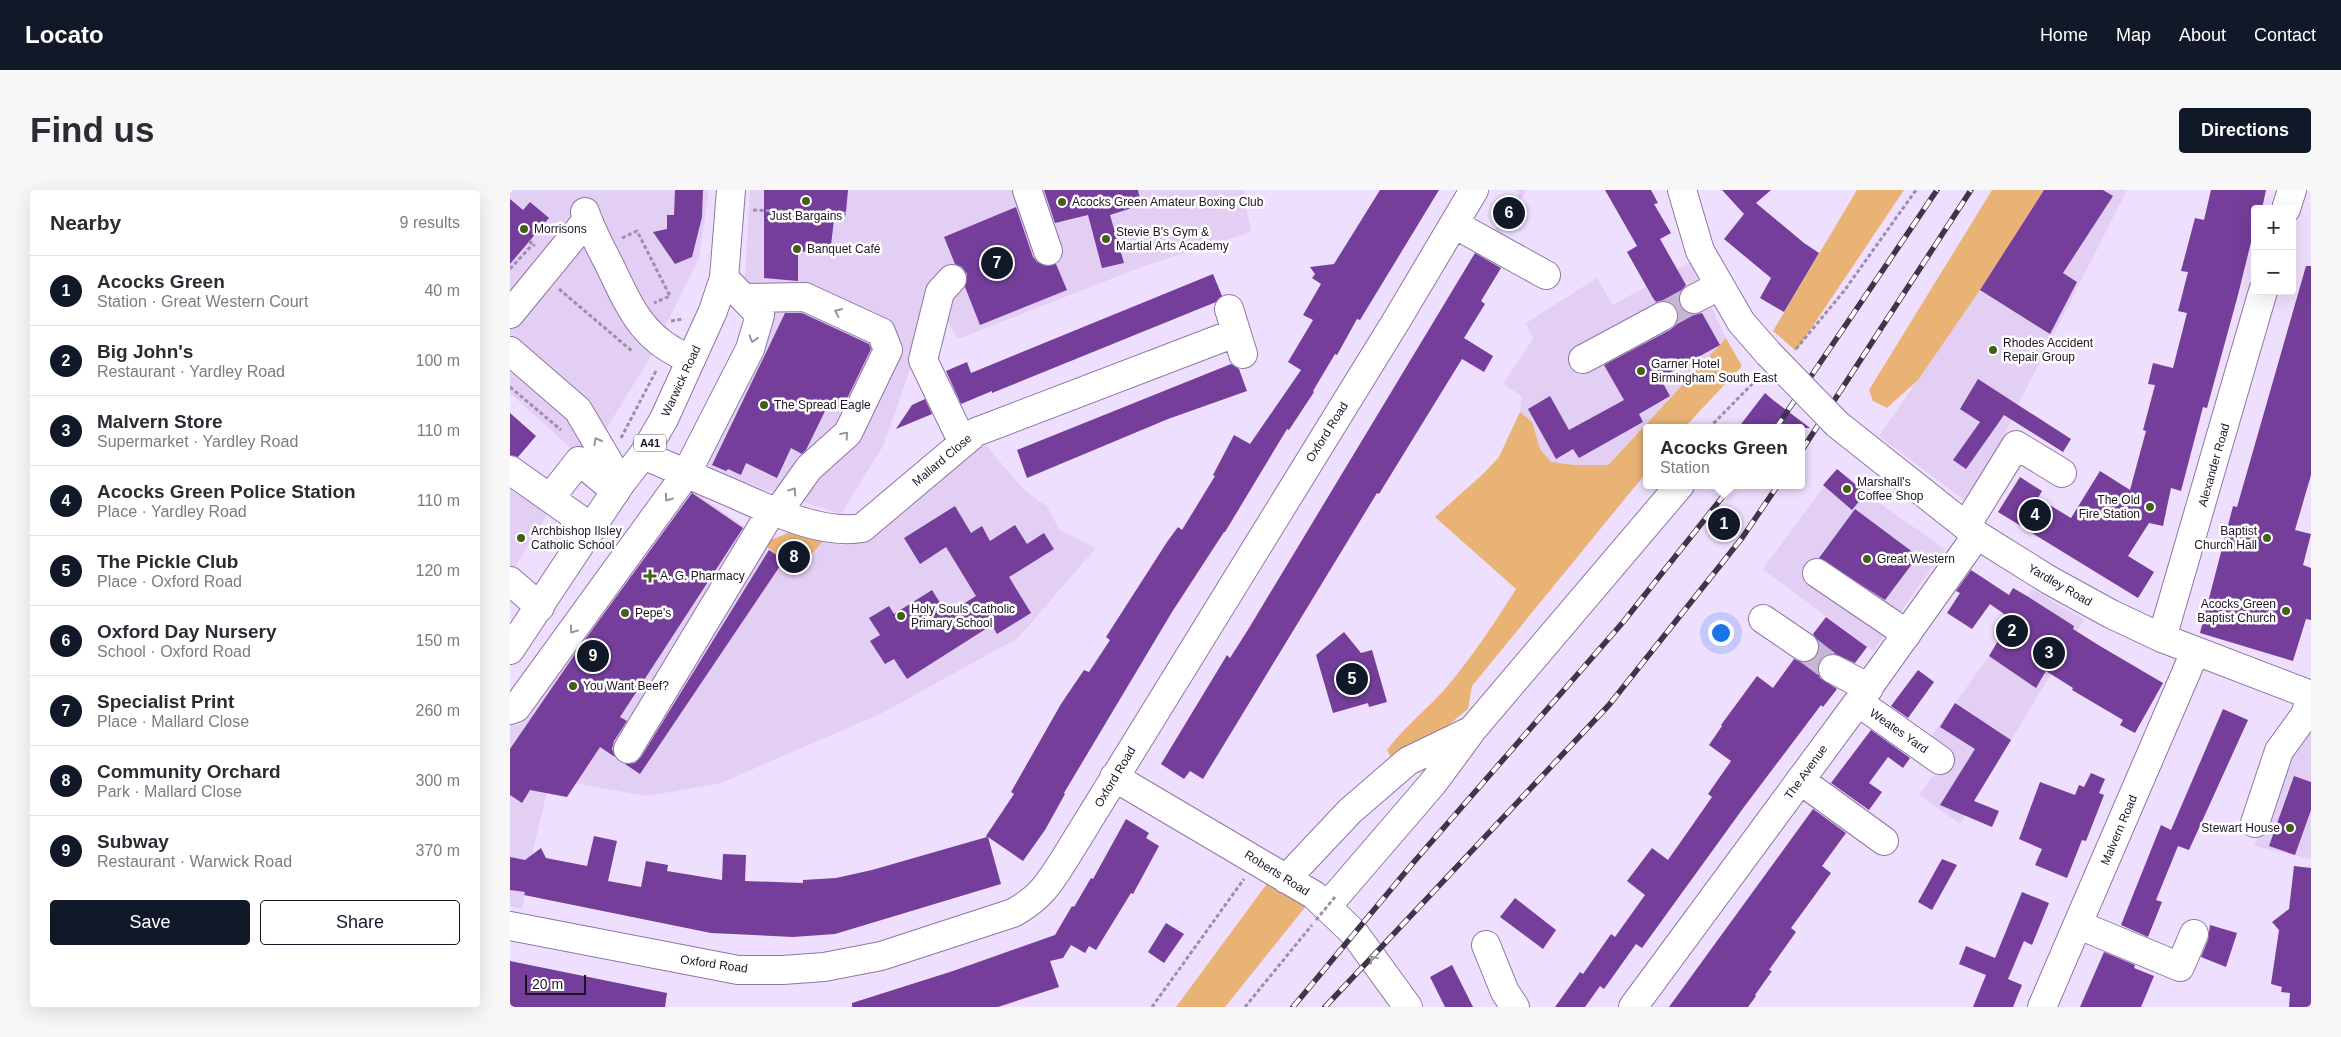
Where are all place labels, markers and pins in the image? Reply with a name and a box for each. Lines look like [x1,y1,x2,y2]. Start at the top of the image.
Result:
pin: 6 [1493,194,1525,232]
marker: Just Bargains [800,195,812,207]
place label: Acocks Green Amateur Boxing Club [1072,195,1264,209]
marker: Acocks Green Amateur Boxing Club [1056,196,1068,208]
place label: Just Bargains [770,209,842,223]
place label: Morrisons [534,222,587,236]
marker: Morrisons [518,223,530,235]
place label: Stevie B's Gym & Martial Arts Academy [1116,225,1229,253]
marker: Stevie B's Gym & Martial Arts Academy [1100,233,1112,245]
place label: Banquet Café [807,242,881,256]
marker: Banquet Café [791,243,803,255]
pin: 7 [981,244,1013,282]
place label: Rhodes Accident Repair Group [2003,336,2094,364]
marker: Rhodes Accident Repair Group [1987,344,1999,356]
place label: Garner Hotel Birmingham South East [1651,357,1778,385]
marker: Garner Hotel Birmingham South East [1635,365,1647,377]
place label: The Spread Eagle [774,398,871,412]
marker: The Spread Eagle [758,399,770,411]
place label: Marshall's Coffee Shop [1857,475,1924,503]
marker: Marshall's Coffee Shop [1841,483,1853,495]
place label: The Old Fire Station [2079,493,2140,521]
pin: 4 [2019,496,2051,534]
marker: The Old Fire Station [2144,501,2156,513]
pin: 1 [1708,505,1740,543]
place label: Archbishop Ilsley Catholic School [531,524,622,552]
place label: Baptist Church Hall [2194,524,2258,552]
marker: Archbishop Ilsley Catholic School [515,532,527,544]
marker: Baptist Church Hall [2261,532,2273,544]
pin: 8 [778,538,810,576]
place label: Great Western [1877,552,1955,566]
marker: Great Western [1861,553,1873,565]
place label: A. G. Pharmacy [660,569,745,583]
marker: A. G. Pharmacy [644,570,656,582]
place label: Acocks Green Baptist Church [2197,597,2276,625]
place label: Holy Souls Catholic Primary School [911,602,1015,630]
marker: Acocks Green Baptist Church [2280,605,2292,617]
place label: Pepe's [635,606,671,620]
marker: Pepe's [619,607,631,619]
marker: Holy Souls Catholic Primary School [895,610,907,622]
pin: 2 [1996,612,2028,650]
pin: 3 [2033,634,2065,672]
pin: 9 [577,637,609,675]
pin: 5 [1336,660,1368,698]
place label: You Want Beef? [583,679,669,693]
marker: You Want Beef? [567,680,579,692]
place label: Stewart House [2201,821,2280,835]
marker: Stewart House [2284,822,2296,834]

